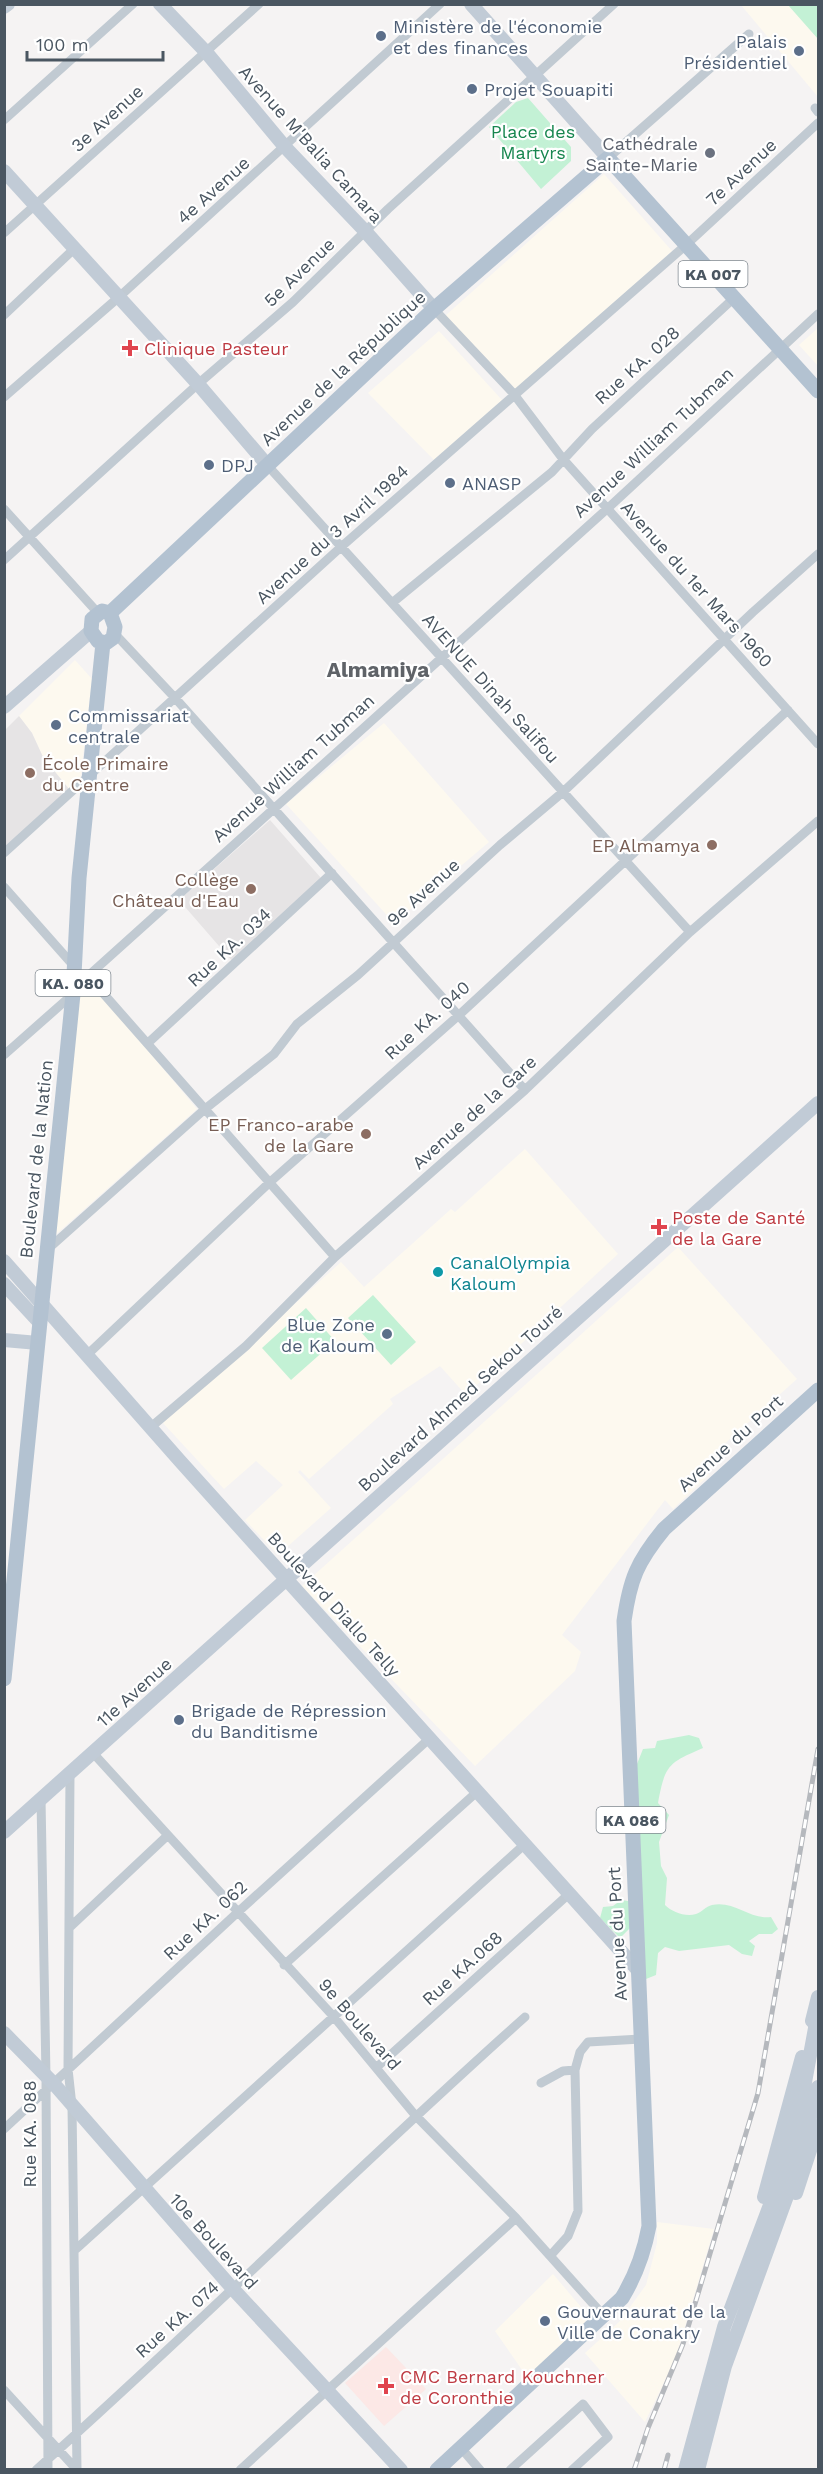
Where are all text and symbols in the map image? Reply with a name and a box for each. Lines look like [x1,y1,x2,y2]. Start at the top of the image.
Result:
place label: Ministère de l'économie et des finances [393,16,602,58]
scale bar [27,24,164,62]
marker: Ministère de l'économie et des finances [374,29,388,43]
place label: Palais Présidentiel [683,31,787,73]
text: 100 m [36,34,89,55]
marker: Palais Présidentiel [792,44,806,58]
street label: Avenue M'Balia Camara [235,61,387,227]
place label: Projet Souapiti [484,79,613,100]
street label: 3e Avenue [67,80,147,156]
marker: Projet Souapiti [465,82,479,96]
park label: Place des Martyrs [491,121,575,163]
place label: Cathédrale Sainte-Marie [586,133,698,175]
street label: 7e Avenue [701,134,781,210]
marker: Cathédrale Sainte-Marie [703,146,717,160]
street label: 4e Avenue [172,152,254,228]
street label: 5e Avenue [259,233,339,311]
road number: KA 007 [678,261,748,287]
street label: Avenue de la République [256,286,430,450]
street label: Rue KA. 028 [590,321,684,409]
place label: Clinique Pasteur [144,338,289,359]
marker: Clinique Pasteur [121,339,139,357]
street label: Avenue William Tubman [569,362,737,522]
place label: DPJ [221,455,254,476]
marker: DPJ [202,458,216,472]
street label: Avenue du 3 Avril 1984 [251,460,413,608]
place label: ANASP [462,473,521,494]
marker: ANASP [443,476,457,490]
street label: Avenue du 1er Mars 1960 [617,497,777,671]
street label: AVENUE Dinah Salifou [418,609,564,767]
district label: Almamiya [327,657,430,682]
street label: Avenue William Tubman [208,690,378,846]
place label: Commissariat centrale [68,705,189,747]
marker: Commissariat centrale [49,718,63,732]
place label: École Primaire du Centre [42,753,169,795]
marker: École Primaire du Centre [23,766,37,780]
place label: EP Almamya [592,835,700,856]
marker: EP Almamya [705,838,719,852]
street label: 9e Avenue [382,854,464,930]
place label: Collège Château d'Eau [112,869,239,911]
marker: Collège Château d'Eau [244,882,258,896]
street label: Rue KA. 034 [183,903,275,991]
road number: KA. 080 [36,970,110,996]
street label: Rue KA. 040 [380,976,474,1064]
street label: Avenue de la Gare [408,1051,540,1173]
street label: Boulevard de la Nation [15,1059,57,1259]
place label: EP Franco-arabe de la Gare [208,1114,354,1156]
marker: EP Franco-arabe de la Gare [359,1127,373,1141]
place label: Poste de Santé de la Gare [672,1207,805,1249]
marker: Poste de Santé de la Gare [650,1218,668,1236]
place label: CanalOlympia Kaloum [450,1252,570,1294]
marker: CanalOlympia Kaloum [431,1265,445,1279]
street label: Boulevard Ahmed Sekou Touré [353,1301,567,1495]
place label: Blue Zone de Kaloum [281,1314,375,1356]
marker: Blue Zone de Kaloum [380,1327,394,1341]
street label: Avenue du Port [673,1390,787,1496]
street label: Boulevard Diallo Telly [263,1527,405,1681]
street label: 11e Avenue [92,1653,176,1731]
place label: Brigade de Répression du Banditisme [191,1700,387,1742]
marker: Brigade de Répression du Banditisme [172,1713,186,1727]
road number: KA 086 [596,1807,666,1833]
street label: Avenue du Port [603,1866,631,2002]
street label: Rue KA. 062 [159,1876,251,1964]
street label: Rue KA.068 [417,1926,507,2010]
street label: 9e Boulevard [314,1974,406,2074]
street label: Rue KA. 088 [19,2080,40,2188]
street label: 10e Boulevard [165,2189,263,2293]
street label: Rue KA. 074 [131,2276,223,2362]
place label: Gouvernaurat de la Ville de Conakry [557,2301,726,2343]
marker: Gouvernaurat de la Ville de Conakry [538,2314,552,2328]
place label: CMC Bernard Kouchner de Coronthie [400,2366,605,2408]
marker: CMC Bernard Kouchner de Coronthie [377,2377,395,2395]

